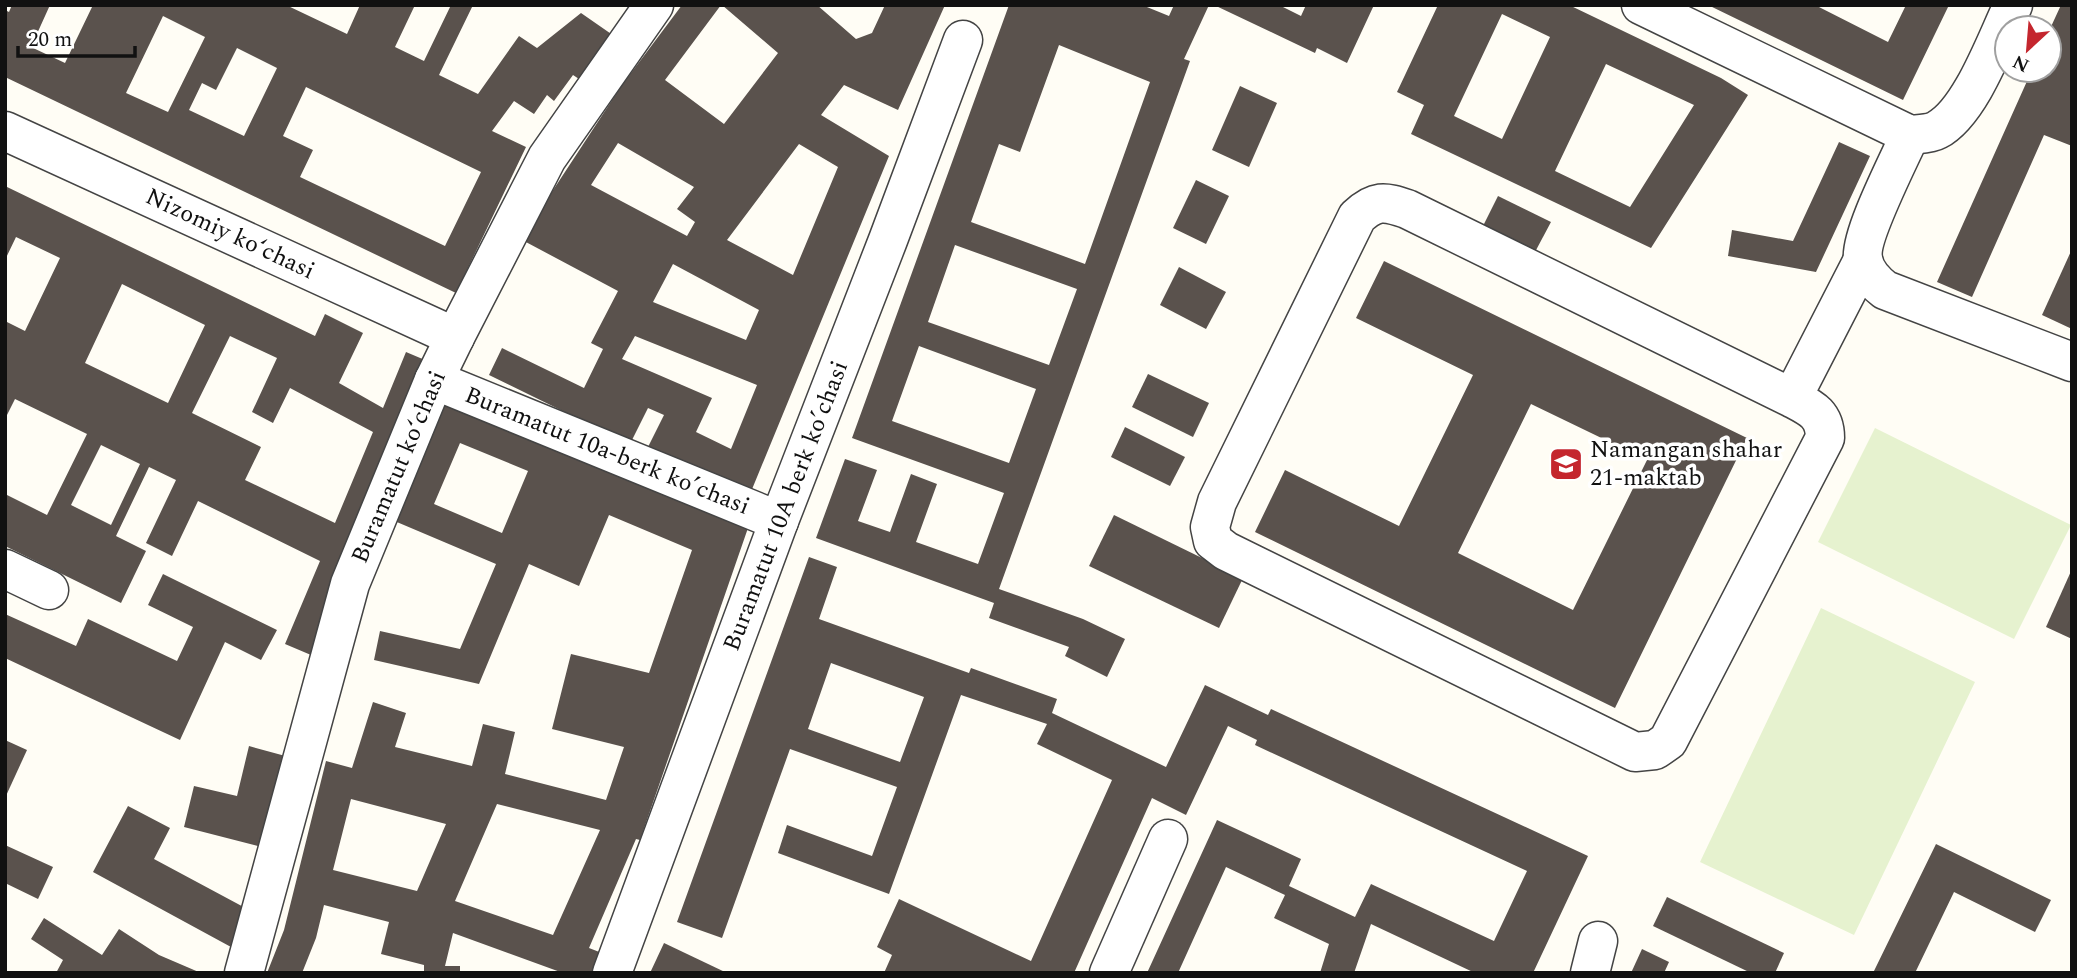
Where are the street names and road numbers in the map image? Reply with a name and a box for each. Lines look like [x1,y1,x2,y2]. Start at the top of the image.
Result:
street label: Nizomiy koʻchasi [139,179,321,289]
street label: Buramatut 10А berk koʼchasi [714,356,858,656]
street label: Buramatut koʻchasi [342,365,456,569]
street label: Buramatut 10а-berk koʼchasi [459,377,755,525]

